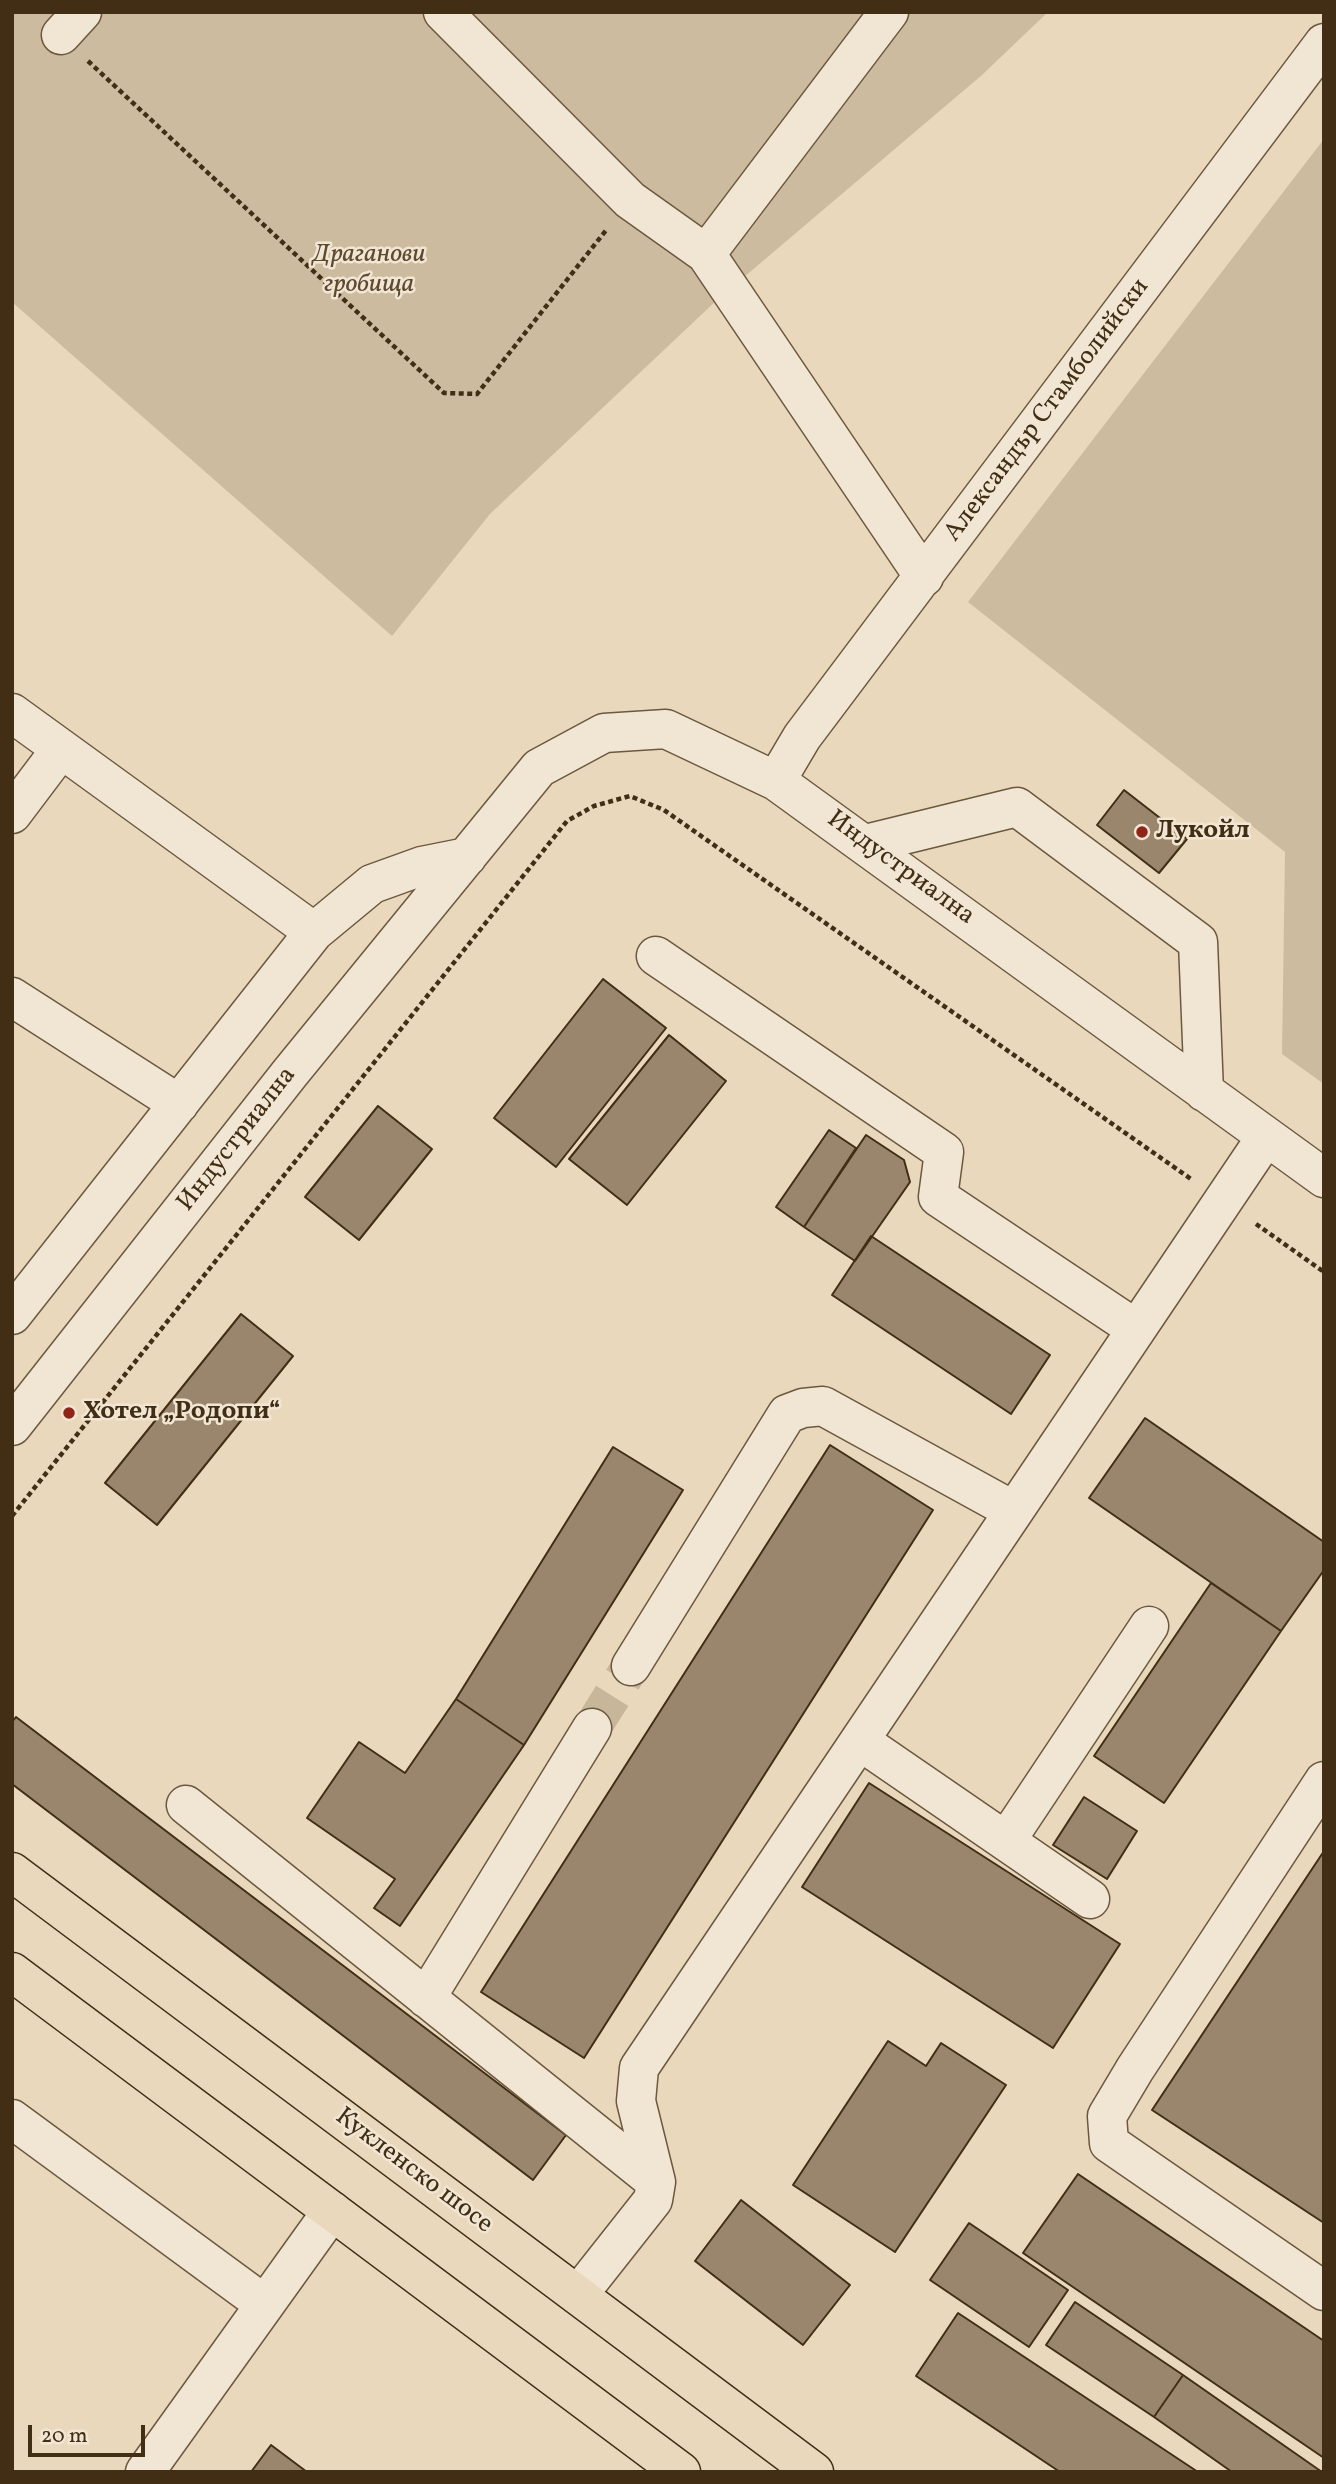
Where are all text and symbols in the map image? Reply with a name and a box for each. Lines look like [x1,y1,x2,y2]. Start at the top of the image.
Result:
park label: Драганови гробища [312,240,426,302]
street label: Александър Стамболийски [939,273,1157,549]
street label: Индустриална [820,805,980,933]
place label: Лукойл [1156,816,1250,848]
marker: Лукойл [1134,824,1150,840]
street label: Индустриална [172,1061,304,1219]
place label: Хотел „Родопи“ [83,1397,281,1429]
marker: Хотел „Родопи“ [61,1405,77,1421]
street label: Кукленско шосе [328,2102,498,2242]
scale bar [32,2410,149,2454]
text: 20 m [41,2422,87,2451]

